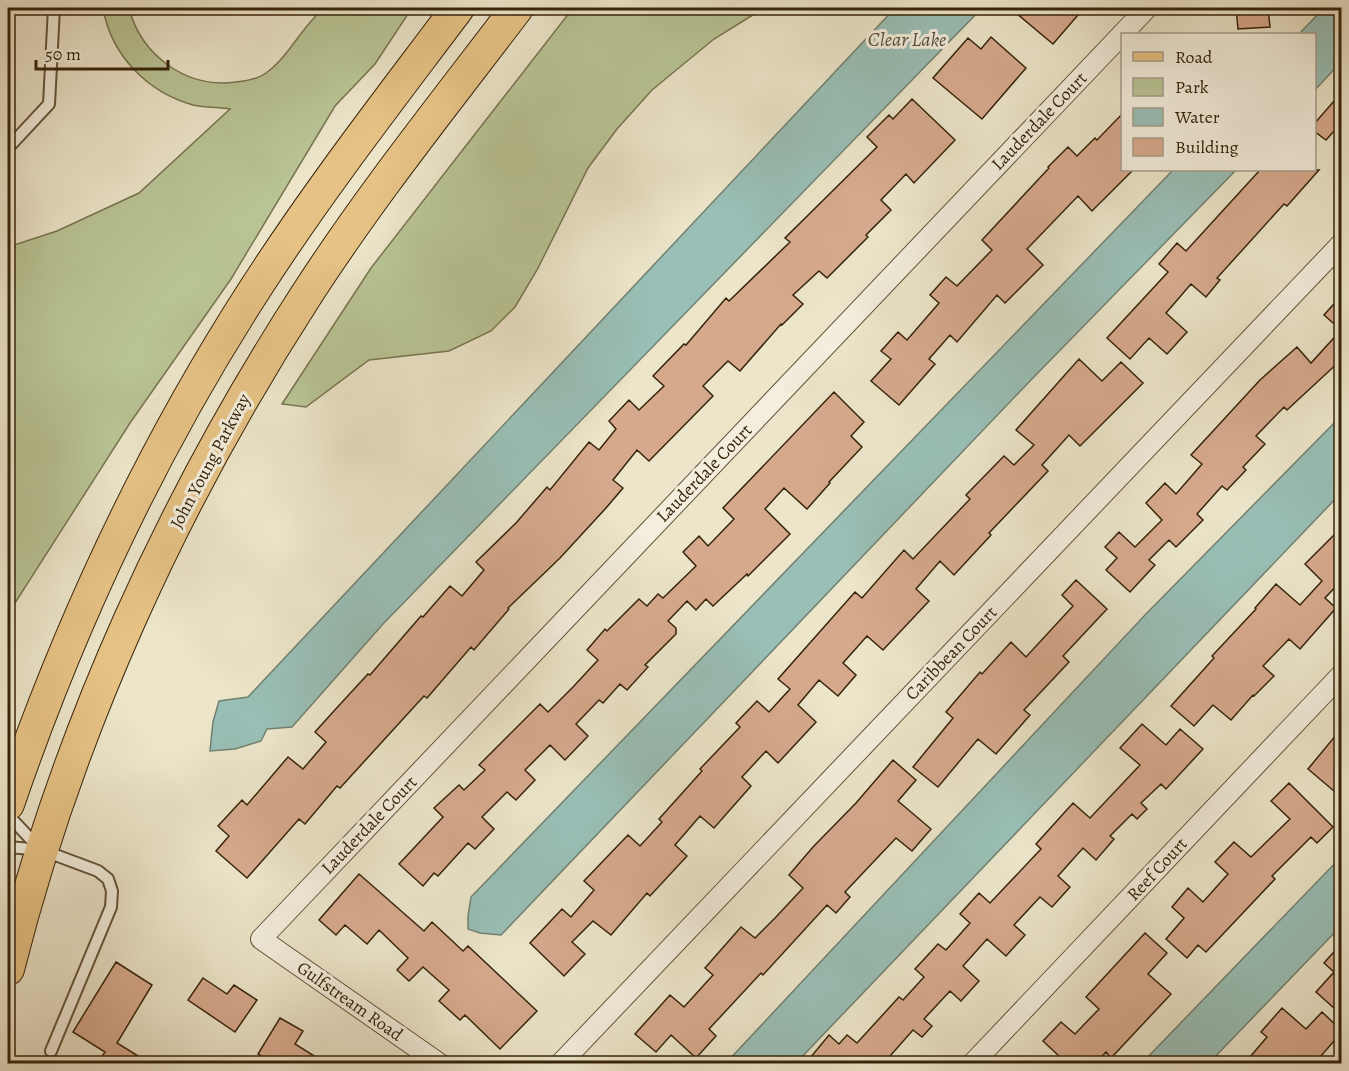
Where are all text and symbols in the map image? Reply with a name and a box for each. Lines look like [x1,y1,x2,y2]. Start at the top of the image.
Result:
water label: Clear Lake [868,26,946,53]
scale bar [36,33,168,71]
legend [1121,33,1316,171]
text: 50 m [45,42,81,66]
text: Road [1175,45,1213,69]
street label: Lauderdale Court [986,67,1092,175]
text: Park [1175,75,1209,99]
text: Water [1174,105,1220,129]
text: Building [1175,135,1239,159]
street label: John Young Parkway [164,388,256,533]
street label: Lauderdale Court [651,419,757,527]
street label: Caribbean Court [900,601,1002,705]
street label: Lauderdale Court [316,771,422,879]
street label: Reef Court [1121,832,1193,906]
street label: Gulfstream Road [292,956,408,1047]

